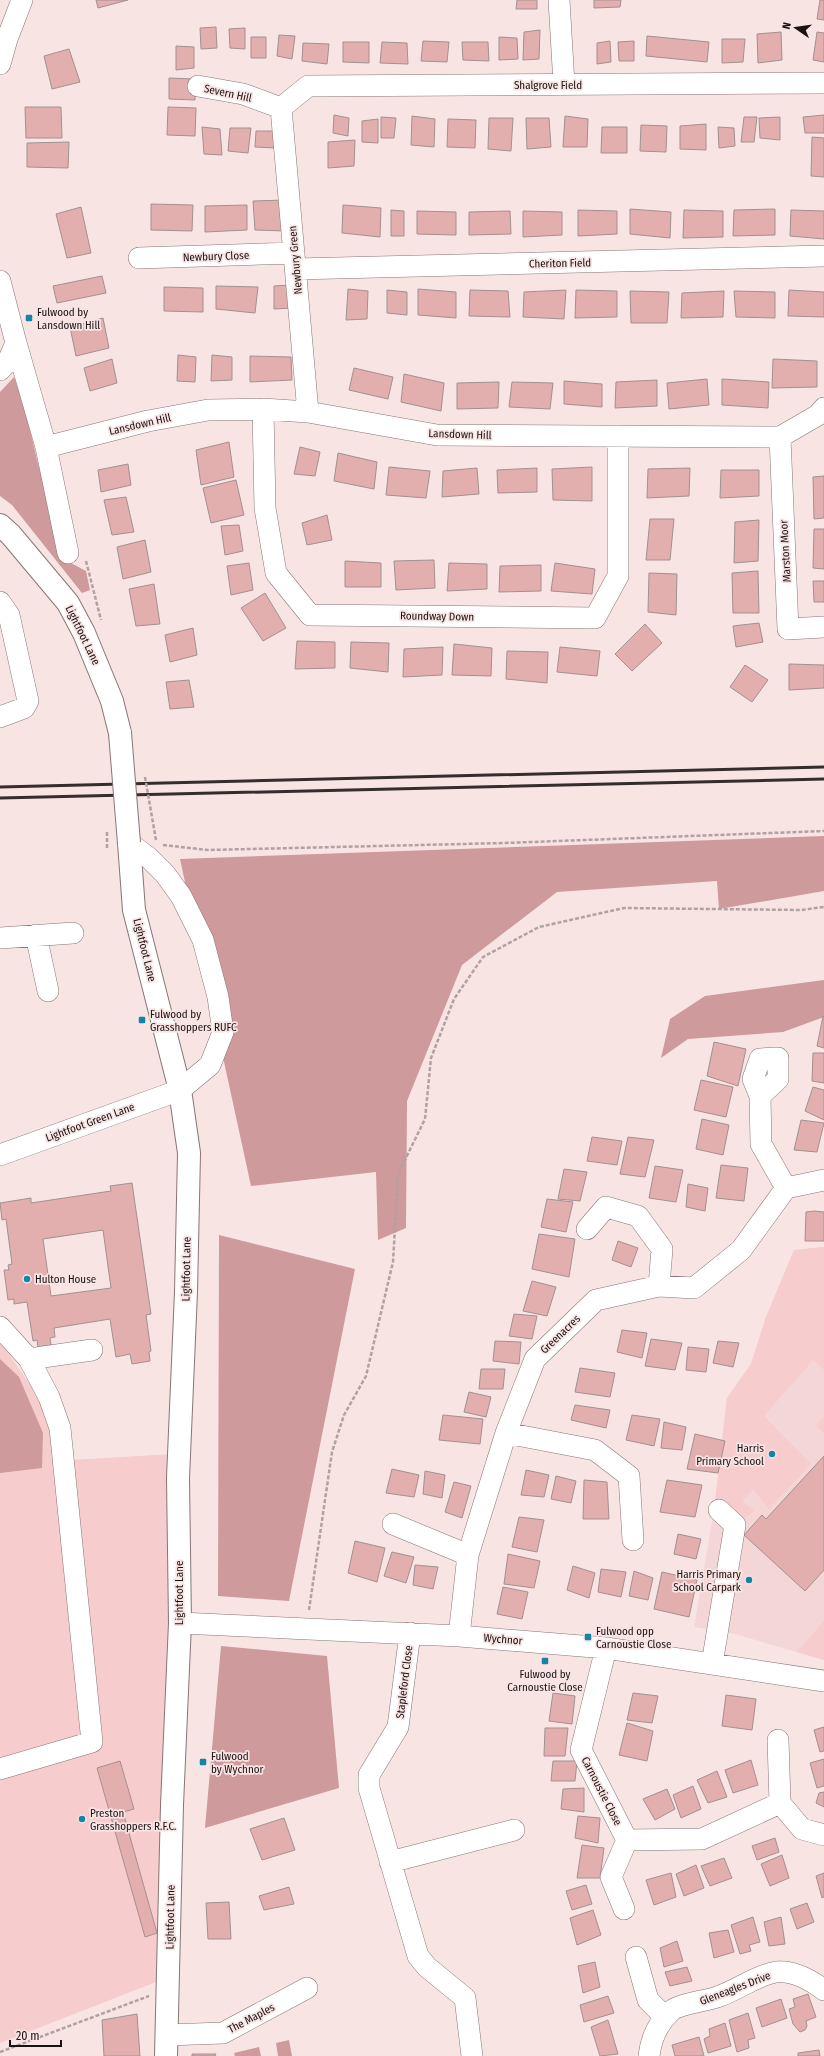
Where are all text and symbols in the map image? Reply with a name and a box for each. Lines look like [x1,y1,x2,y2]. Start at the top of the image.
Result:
north arrow [776,8,816,48]
text: N [780,21,794,31]
street label: Shalgrove Field [514,79,582,92]
street label: Severn Hill [203,82,253,105]
street label: Newbury Green [286,225,305,295]
street label: Newbury Close [183,249,249,264]
street label: Cheriton Field [529,256,591,271]
place label: Fulwood by Lansdown Hill [37,306,100,332]
marker: Fulwood by Lansdown Hill [24,313,34,323]
street label: Lansdown Hill [108,411,172,438]
street label: Lansdown Hill [428,427,492,442]
street label: Marston Moor [777,519,794,582]
street label: Lightfoot Lane [63,603,103,667]
street label: Roundway Down [400,609,474,624]
street label: Lightfoot Lane [130,917,159,983]
place label: Fulwood by Grasshoppers RUFC [150,1008,237,1034]
marker: Fulwood by Grasshoppers RUFC [137,1015,147,1025]
street label: Lightfoot Green Lane [44,1100,136,1145]
street label: Lightfoot Lane [179,1237,194,1301]
place label: Hulton House [35,1273,96,1286]
marker: Hulton House [22,1274,32,1284]
street label: Greenacres [538,1312,583,1356]
place label: Harris Primary School [696,1442,764,1468]
marker: Harris Primary School [767,1449,777,1459]
street label: Lightfoot Lane [173,1561,186,1625]
place label: Harris Primary School Carpark [673,1568,742,1594]
marker: Harris Primary School Carpark [744,1575,754,1585]
place label: Fulwood opp Carnoustie Close [596,1625,671,1651]
street label: Wychnor [483,1631,523,1648]
marker: Fulwood opp Carnoustie Close [583,1632,593,1642]
street label: Stapleford Close [394,1645,415,1719]
marker: Fulwood by Carnoustie Close [540,1656,550,1666]
place label: Fulwood by Carnoustie Close [507,1668,583,1694]
place label: Fulwood by Wychnor [211,1750,263,1776]
street label: Carnoustie Close [579,1755,624,1828]
marker: Fulwood by Wychnor [198,1757,208,1767]
place label: Preston Grasshoppers R.F.C. [90,1807,176,1833]
marker: Preston Grasshoppers R.F.C. [77,1814,87,1824]
street label: Lightfoot Lane [163,1885,178,1949]
street label: Gleneagles Drive [698,1969,773,2008]
street label: The Maples [226,2001,277,2036]
scale bar [10,2022,61,2048]
text: 20 m [16,2029,40,2043]

